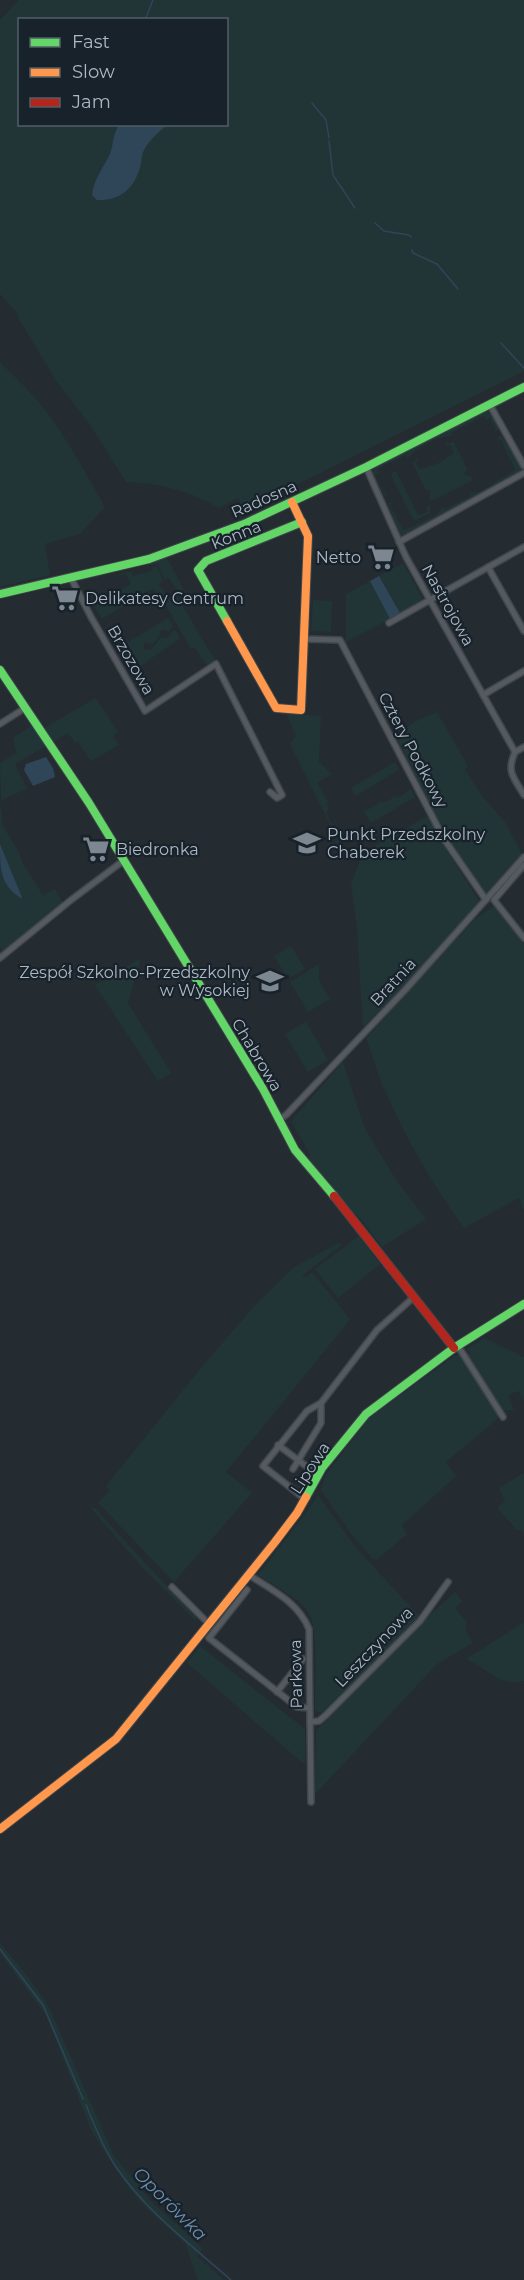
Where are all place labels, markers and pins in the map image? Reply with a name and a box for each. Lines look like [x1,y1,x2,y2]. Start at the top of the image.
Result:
supermarket icon: Netto [366,542,396,572]
place label: Netto [316,548,361,567]
supermarket icon: Delikatesy Centrum [50,583,80,613]
place label: Delikatesy Centrum [85,589,244,608]
place label: Punkt Przedszkolny Chaberek [327,825,485,862]
school or university icon: Punkt Przedszkolny Chaberek [292,828,322,858]
supermarket icon: Biedronka [81,834,111,864]
place label: Biedronka [116,840,199,859]
place label: Zespół Szkolno-Przedszkolny w Wysokiej [19,963,250,1000]
school or university icon: Zespół Szkolno-Przedszkolny w Wysokiej [255,966,285,996]

